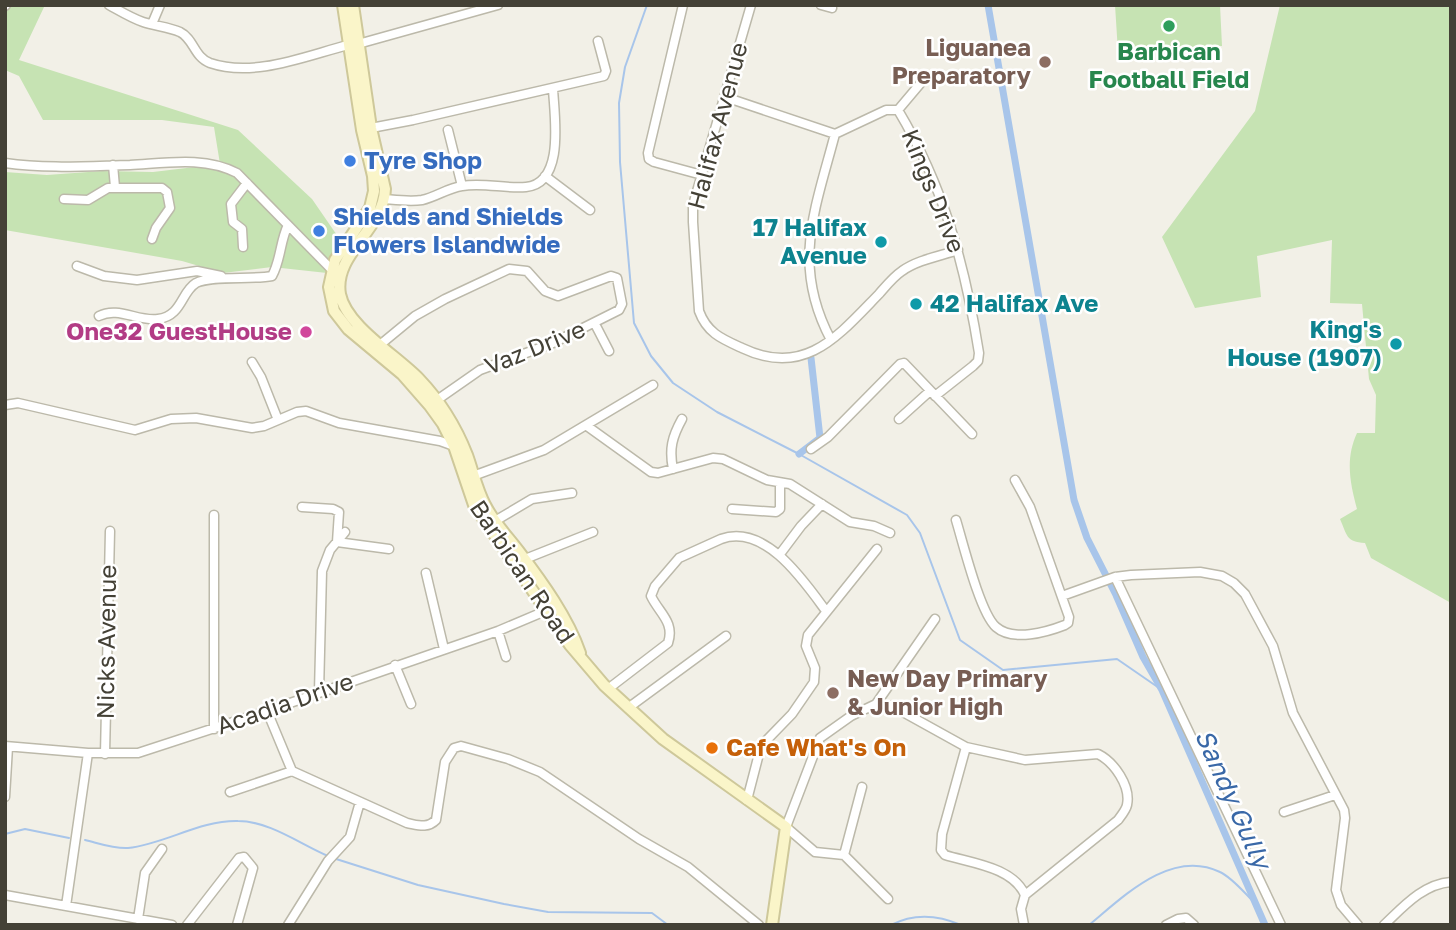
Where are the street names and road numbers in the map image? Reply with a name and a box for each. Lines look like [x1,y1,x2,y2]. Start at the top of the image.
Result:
street label: Halifax Avenue [680,39,753,212]
street label: Kings Drive [896,124,972,256]
street label: Vaz Drive [480,313,589,380]
street label: Barbican Road [465,494,582,648]
street label: Nicks Avenue [90,564,121,720]
street label: Acadia Drive [212,666,357,740]

